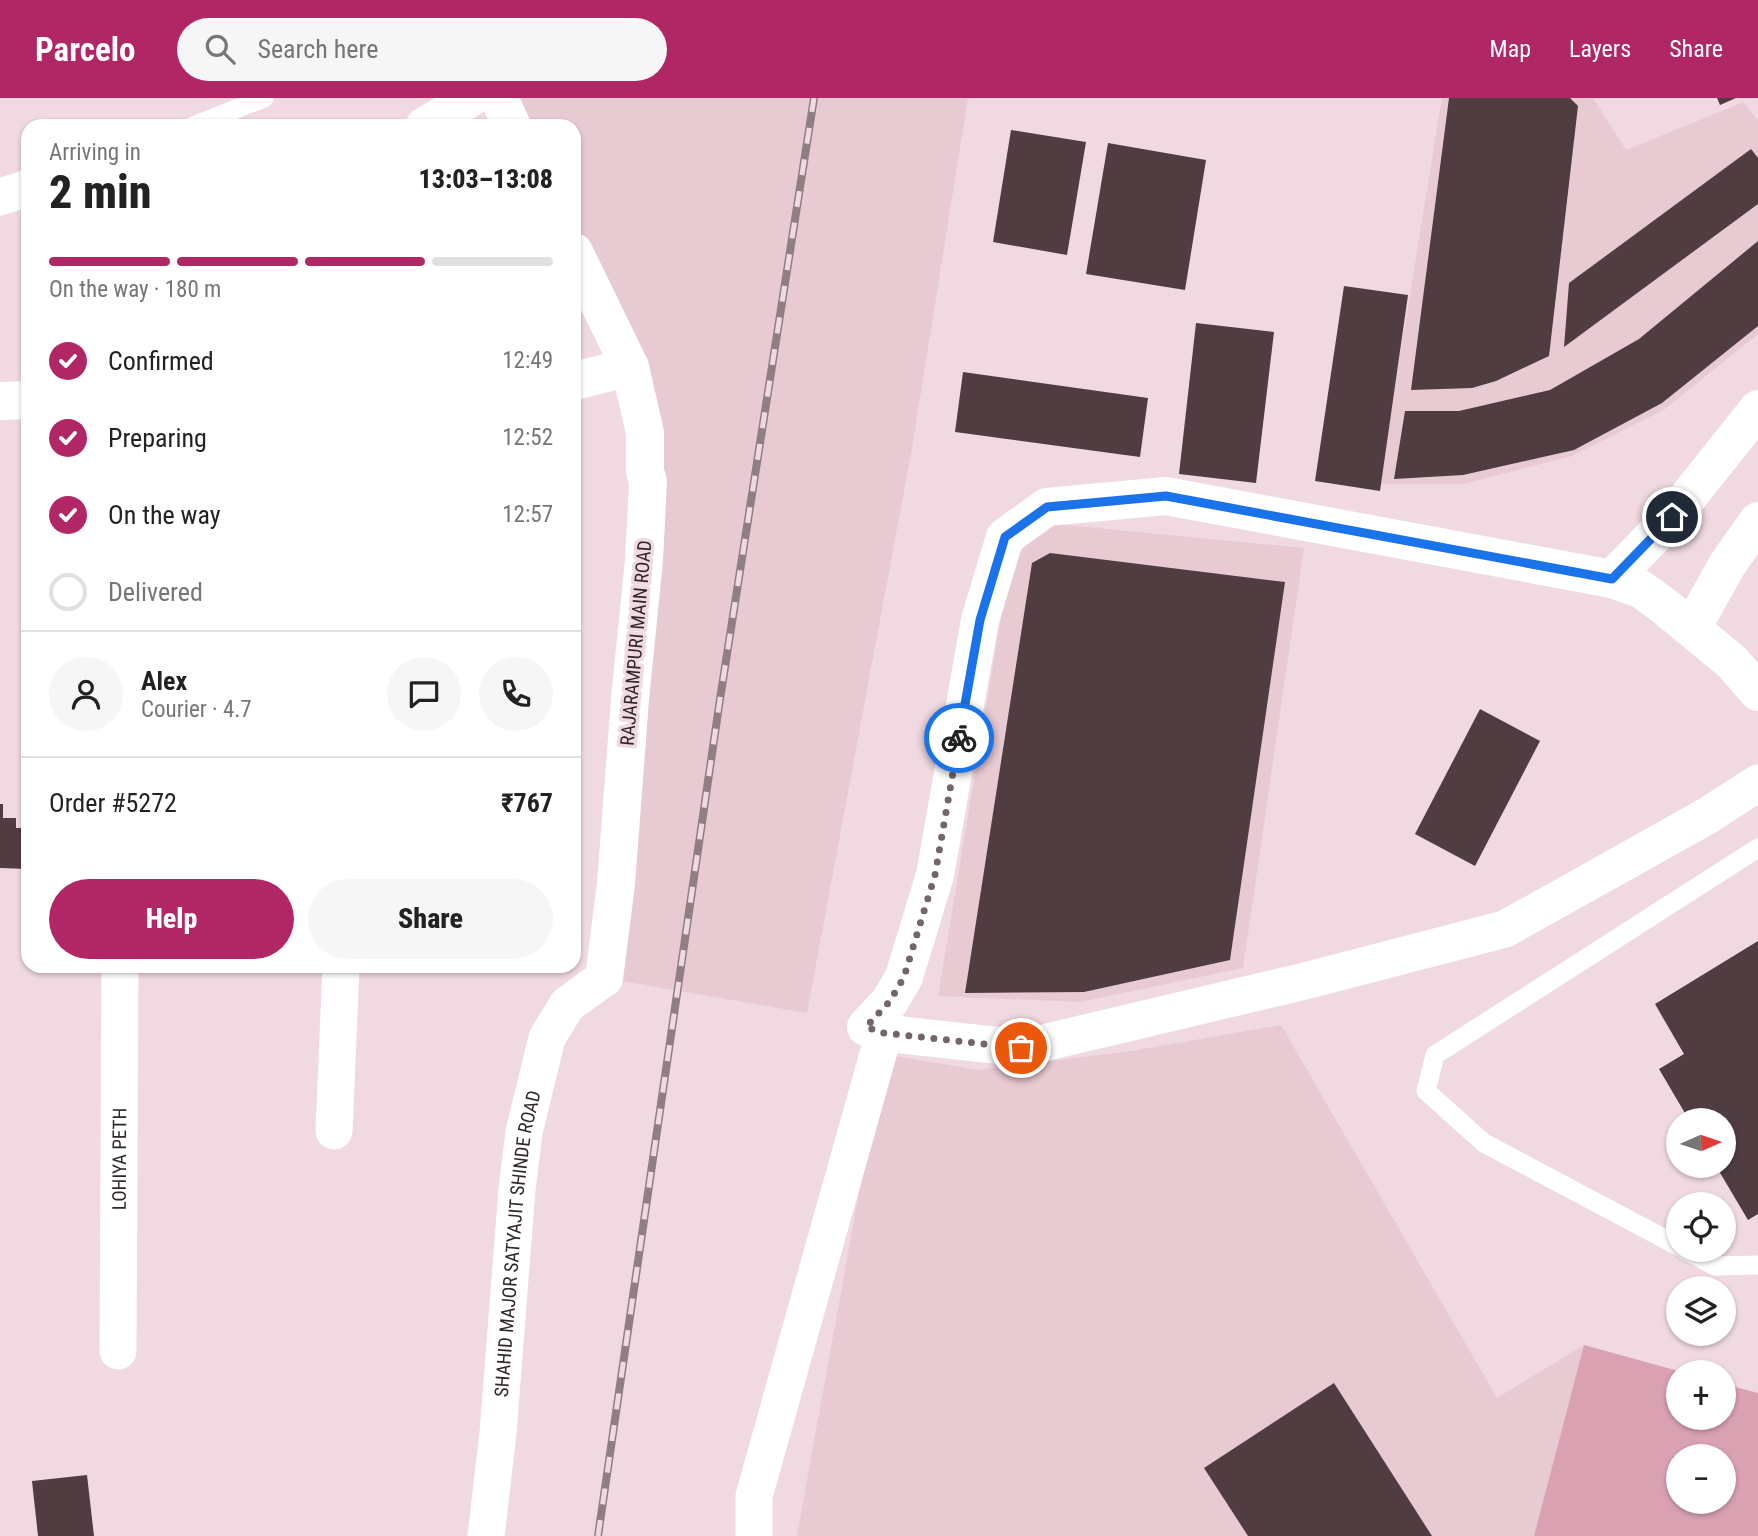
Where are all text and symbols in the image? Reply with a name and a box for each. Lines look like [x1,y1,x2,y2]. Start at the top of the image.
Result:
search box [177,18,667,81]
text: Parcelo [35,30,135,69]
icon: search [201,30,239,68]
text: Search here [257,34,378,64]
text: Map [1490,35,1531,63]
text: Layers [1569,35,1631,63]
text: Share [1669,35,1723,63]
text: Arriving in [49,139,141,166]
text: 13:03–13:08 [419,164,553,194]
text: 2 min [49,165,152,219]
text: On the way · 180 m [49,276,221,303]
icon: check [49,342,87,380]
text: Confirmed [108,346,214,376]
text: 12:49 [502,347,553,374]
icon: check [49,419,87,457]
text: Preparing [108,423,207,453]
text: 12:52 [502,424,553,451]
pin [1642,487,1702,547]
icon: check [49,496,87,534]
icon: home [1653,498,1691,536]
text: On the way [108,500,221,530]
text: 12:57 [502,501,553,528]
street label: RAJARAMPURI MAIN ROAD [616,539,656,747]
text: Delivered [108,577,203,607]
button: person [49,657,123,731]
button: chat [387,657,461,731]
button: phone [479,657,553,731]
text: Alex [141,666,187,696]
text: Courier · 4.7 [141,696,252,723]
courier [924,703,994,773]
icon: bike [940,719,978,757]
text: Order #5272 [49,788,177,818]
text: ₹767 [501,788,553,818]
button: Help [49,879,294,959]
button: Share [308,879,553,959]
pin [991,1018,1051,1078]
icon: bag [1002,1029,1040,1067]
street label: SHAHID MAJOR SATYAJIT SHINDE ROAD [489,1088,545,1398]
street label: LOHIYA PETH [107,1108,131,1210]
north arrow [1666,1108,1736,1178]
map controls [1666,1108,1736,1514]
button: locate [1666,1192,1736,1262]
button: layers [1666,1276,1736,1346]
button: + [1666,1360,1736,1430]
button: − [1666,1444,1736,1514]

